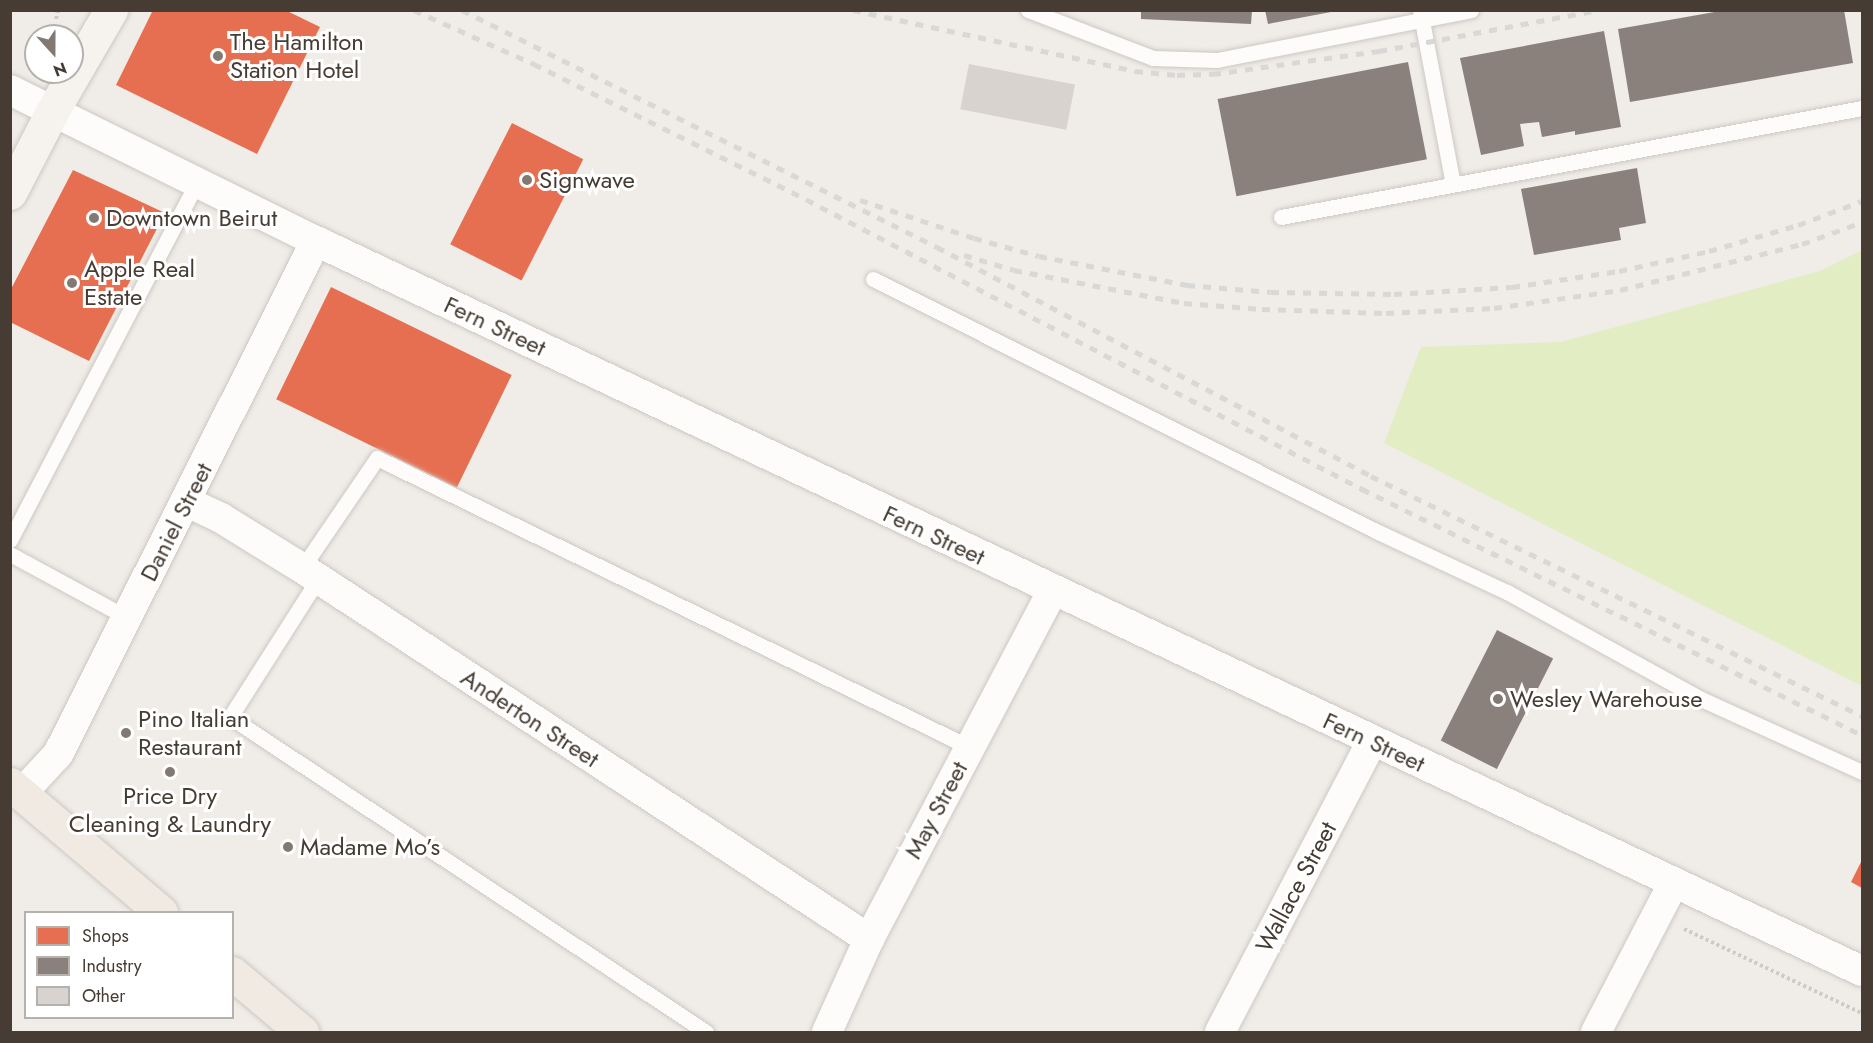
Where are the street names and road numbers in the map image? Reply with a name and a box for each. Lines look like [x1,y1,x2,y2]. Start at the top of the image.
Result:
street label: Fern Street [440,290,550,362]
street label: Daniel Street [134,458,218,586]
street label: Fern Street [879,499,989,571]
street label: Anderton Street [456,663,604,773]
street label: Fern Street [1319,706,1429,778]
street label: May Street [898,756,974,864]
street label: Wallace Street [1250,817,1342,957]

